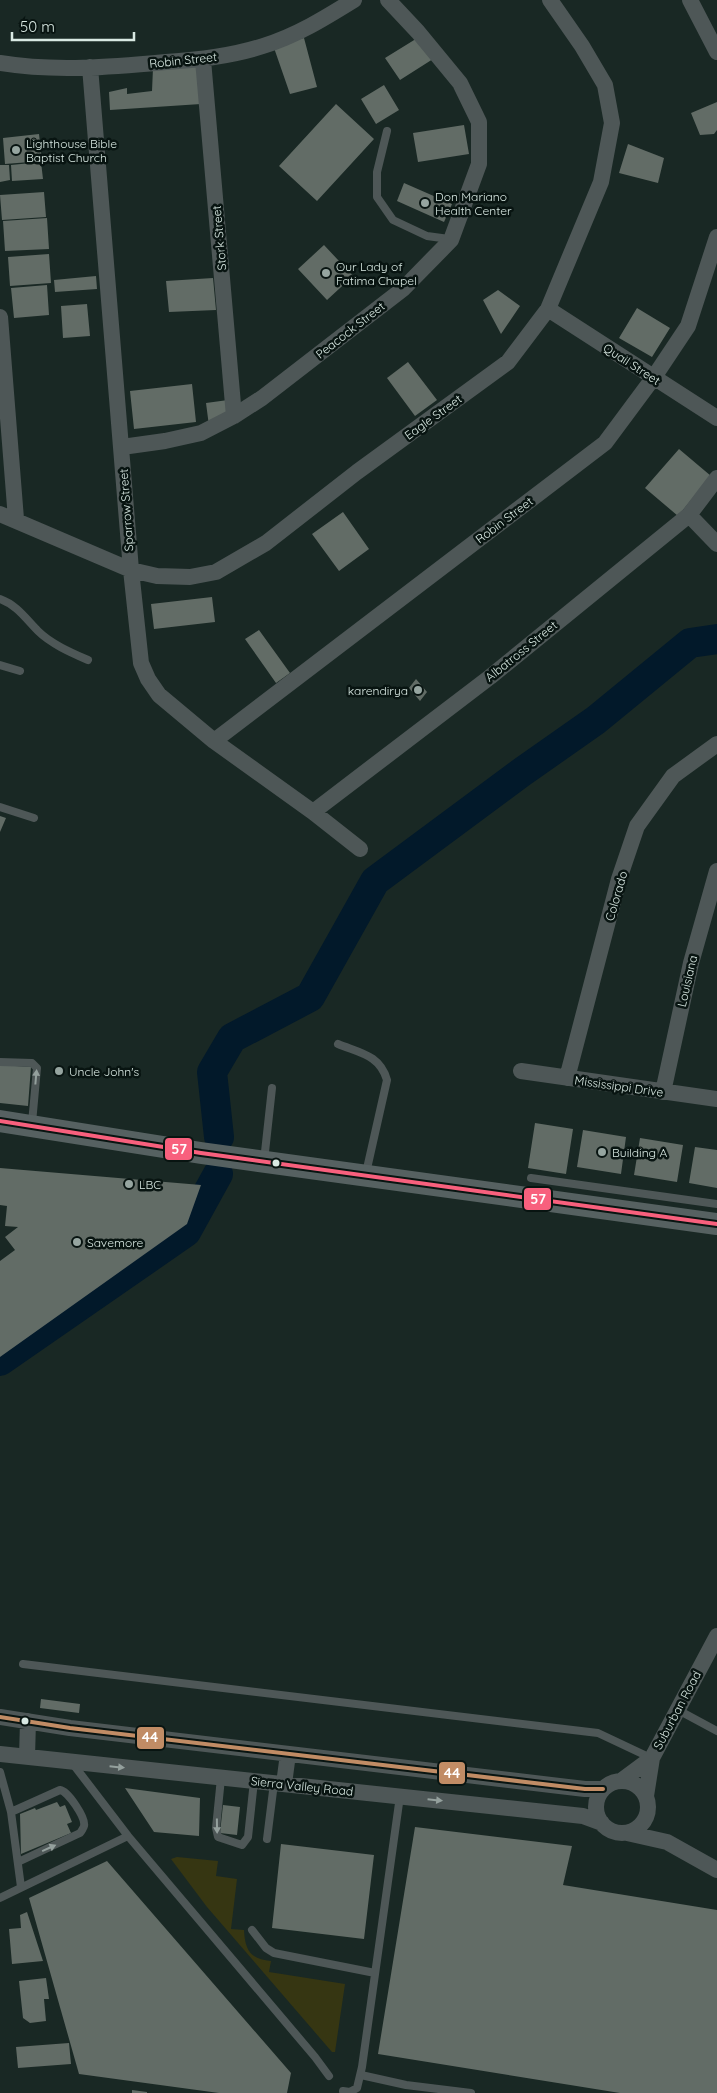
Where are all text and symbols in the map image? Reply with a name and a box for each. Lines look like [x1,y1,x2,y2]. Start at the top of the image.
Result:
scale bar [12,10,135,42]
text: 50 m [20,17,55,36]
street label: Robin Street [148,49,218,71]
place label: Lighthouse Bible Baptist Church [26,136,117,165]
marker: Lighthouse Bible Baptist Church [10,144,22,156]
place label: Don Mariano Health Center [435,189,512,218]
marker: Don Mariano Health Center [419,197,431,209]
street label: Stork Street [209,205,229,271]
place label: Our Lady of Fatima Chapel [336,259,417,288]
marker: Our Lady of Fatima Chapel [320,267,332,279]
street label: Peacock Street [313,298,387,362]
street label: Quail Street [601,340,663,388]
street label: Eagle Street [401,391,465,443]
street label: Sparrow Street [116,468,136,552]
street label: Robin Street [472,494,536,546]
street label: Albatross Street [482,617,560,685]
place label: karendirya [348,683,408,698]
marker: karendirya [412,684,424,696]
street label: Colorado [602,869,630,923]
street label: Louisiana [674,954,700,1008]
place label: Uncle John's [69,1064,140,1079]
marker: Uncle John's [53,1065,65,1077]
one-way arrow [33,1069,41,1085]
street label: Mississippi Drive [574,1072,665,1100]
line badge: 57 [164,1137,193,1161]
text: 57 [171,1140,187,1158]
place label: Building A [612,1145,667,1160]
marker: Building A [596,1146,608,1158]
unlabelled marker [271,1158,281,1168]
place label: LBC [139,1177,161,1192]
marker: LBC [123,1178,135,1190]
line badge: 57 [523,1187,552,1211]
text: 57 [530,1190,546,1208]
place label: Savemore [87,1235,143,1250]
marker: Savemore [71,1236,83,1248]
street label: Suburban Road [650,1668,704,1752]
unlabelled marker [20,1716,30,1726]
line badge: 44 [136,1726,165,1750]
text: 44 [142,1728,158,1746]
line badge: 44 [438,1761,466,1785]
one-way arrow [109,1763,125,1771]
text: 44 [444,1764,460,1782]
street label: Sierra Valley Road [250,1773,354,1799]
one-way arrow [427,1796,443,1804]
one-way arrow [213,1818,221,1834]
one-way arrow [42,1843,56,1851]

